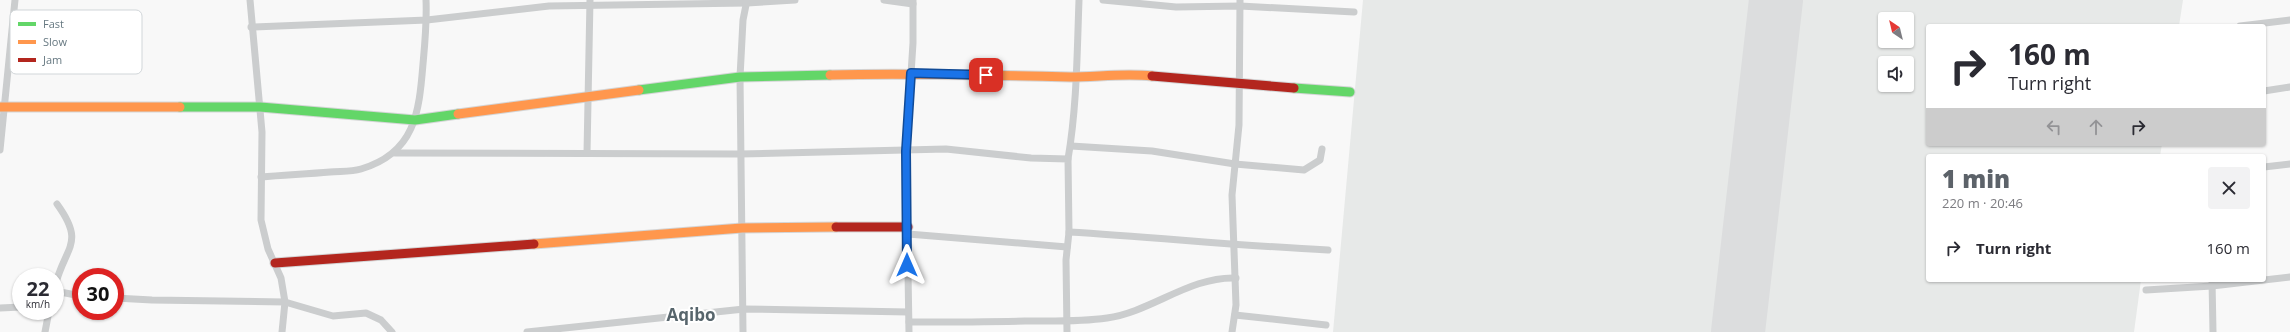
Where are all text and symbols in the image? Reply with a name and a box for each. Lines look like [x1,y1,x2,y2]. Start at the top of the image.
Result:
legend [10,10,142,74]
north arrow [1878,12,1914,48]
map controls [1878,12,1914,92]
text: Fast [43,16,64,31]
text: Slow [43,34,67,49]
text: 160 m [2008,35,2091,73]
icon: right [1942,40,1994,92]
text: Jam [42,52,62,67]
button: sound [1878,56,1914,92]
pin [969,58,1003,92]
icon: arrive [975,64,997,86]
text: Turn right [2008,71,2091,95]
icon: left [2043,116,2065,138]
icon: ahead [2085,116,2107,138]
icon: right [2127,116,2149,138]
text: 1 min [1942,162,2010,195]
button: close [2208,167,2250,209]
text: 220 m · 20:46 [1942,194,2023,212]
icon: right [1942,237,1964,259]
text: Turn right [1976,238,2051,258]
text: 160 m [2206,238,2250,258]
position arrow [886,244,928,286]
speed limit sign: 30 [72,268,124,320]
text: 22 [27,275,49,302]
text: km/h [26,297,50,311]
district label: Aqibo [667,303,715,326]

